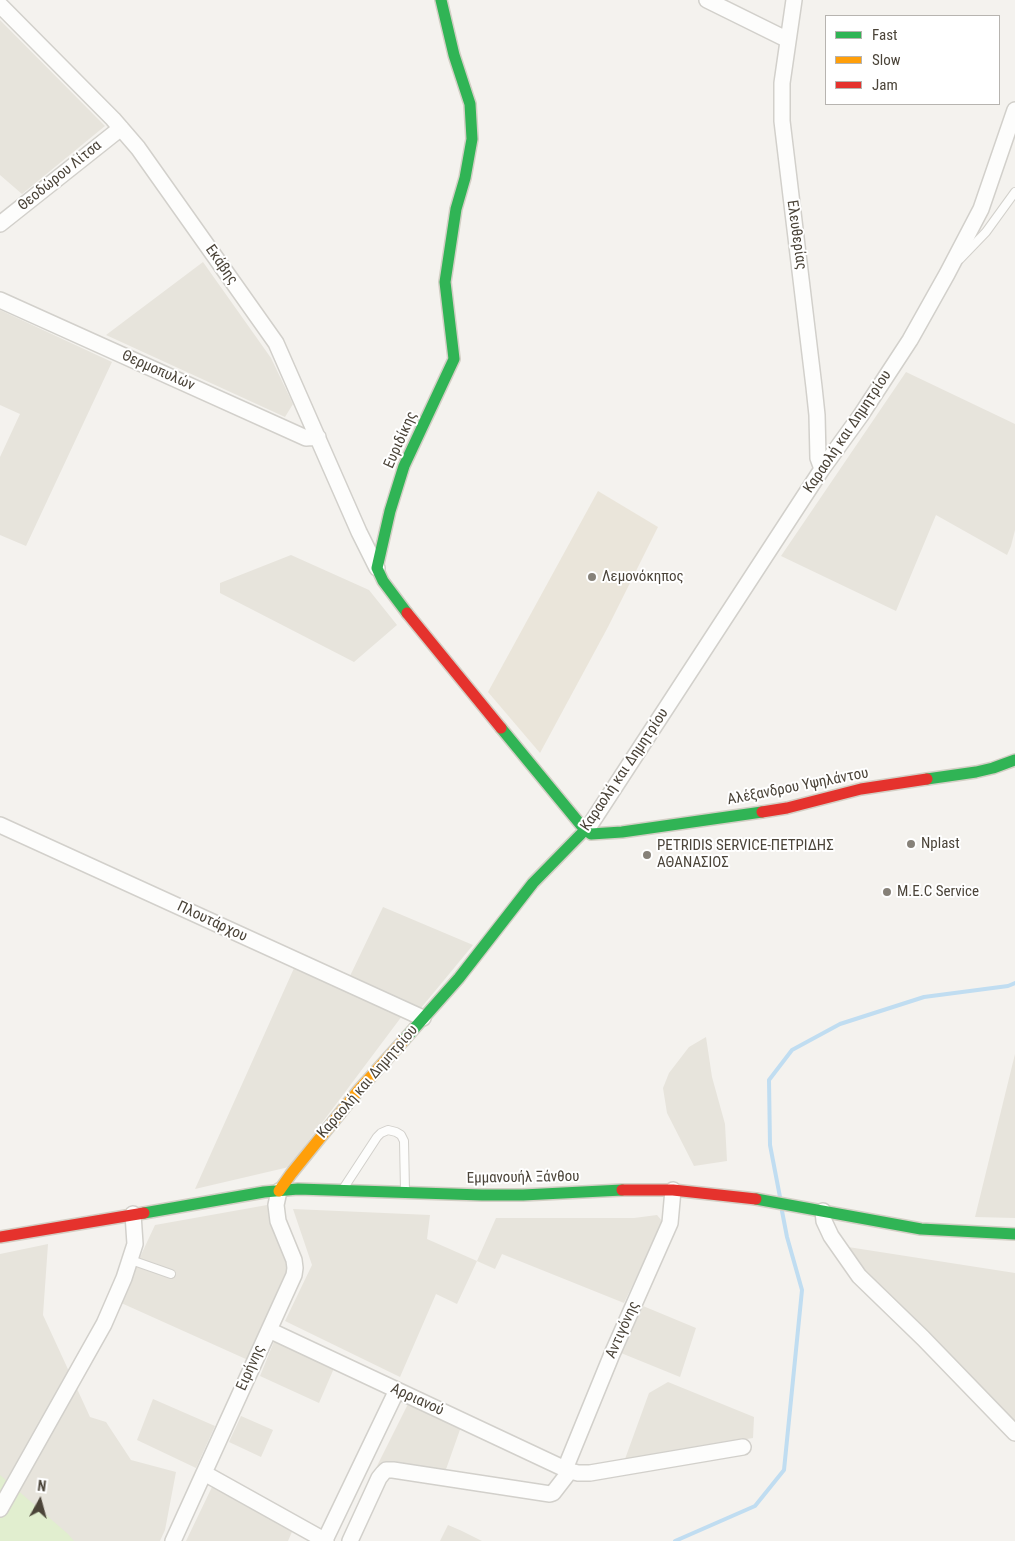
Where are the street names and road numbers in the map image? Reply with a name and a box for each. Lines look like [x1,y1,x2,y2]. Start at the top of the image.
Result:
street label: Θεοδώρου Λίτσα [15,137,105,215]
street label: Ελευθερίας [782,199,810,271]
street label: Εκάβης [201,242,241,288]
street label: Θερμοπυλών [119,347,197,395]
street label: Καραολή και Δημητρίου [800,367,896,497]
street label: Ευριδίκης [380,409,422,471]
street label: Καραολή και Δημητρίου [577,705,673,835]
street label: Αλέξανδρου Υψηλάντου [726,764,870,810]
street label: Πλουτάρχου [174,898,250,946]
street label: Καραολή και Δημητρίου [314,1022,422,1142]
street label: Εμμανουήλ Ξάνθου [467,1168,579,1188]
street label: Αντιγόνης [602,1299,644,1361]
street label: Ειρήνης [233,1342,269,1394]
street label: Αρριανού [388,1380,446,1420]

